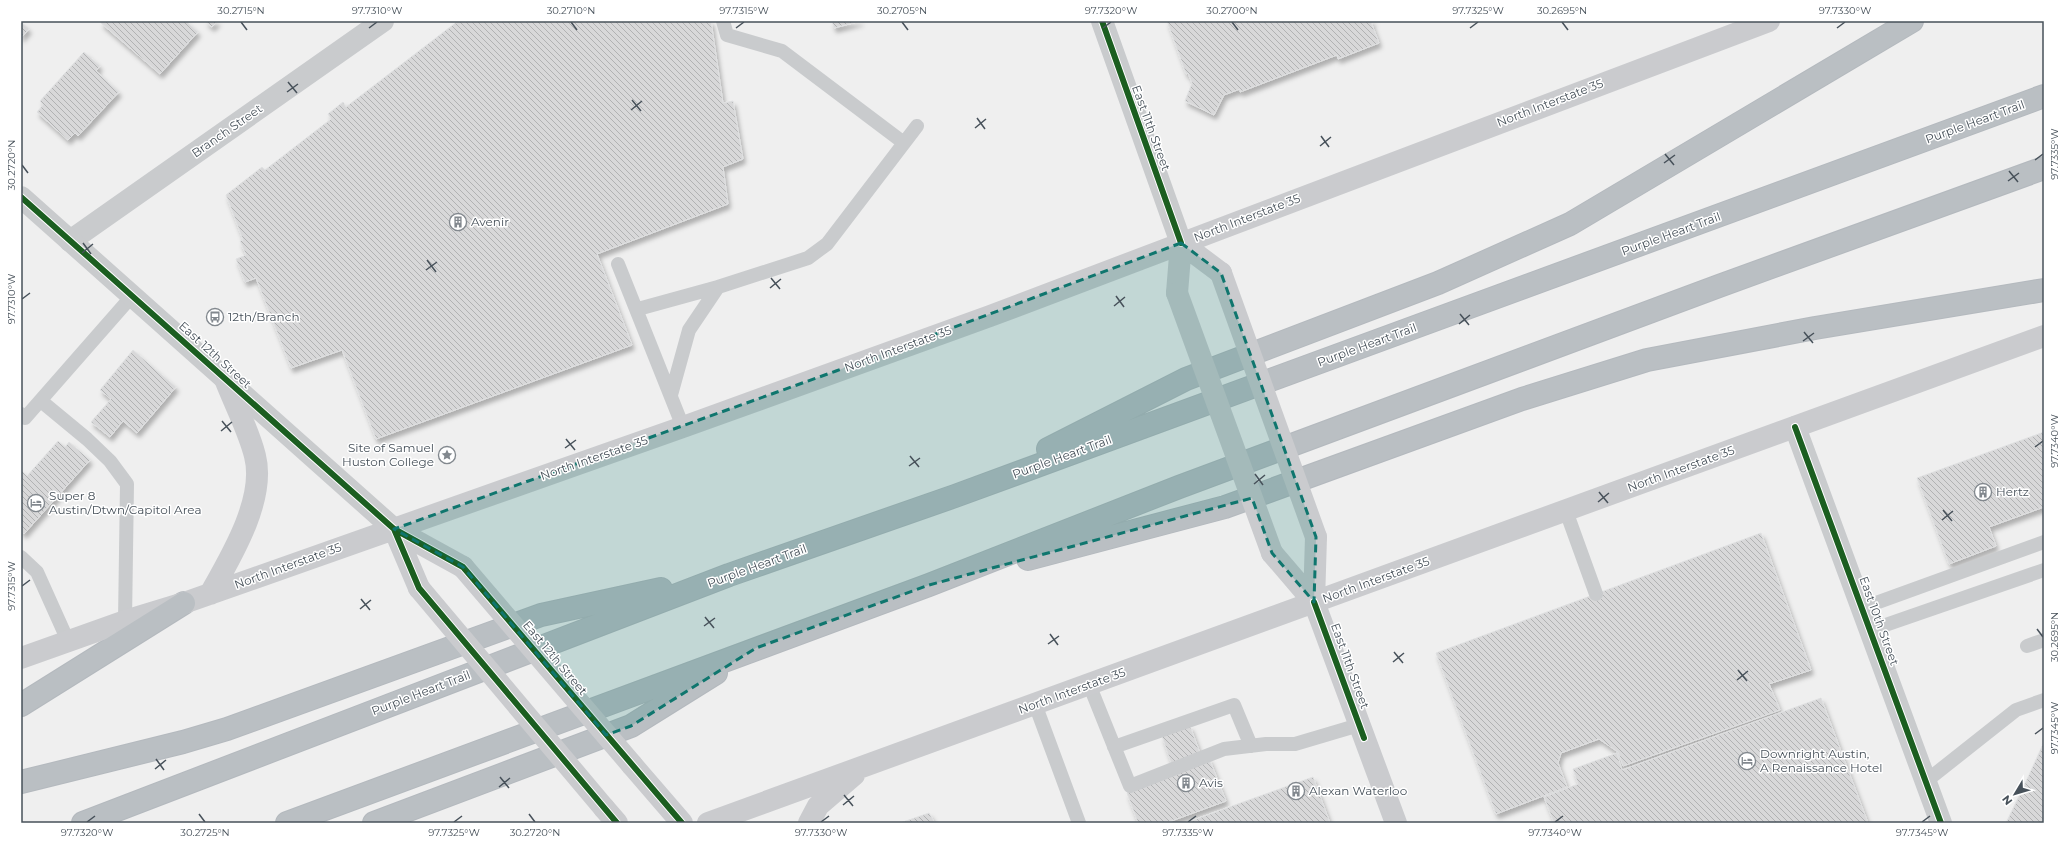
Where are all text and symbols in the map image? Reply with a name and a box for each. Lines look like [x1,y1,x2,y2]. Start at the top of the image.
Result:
text: 30.2715°N [217,4,265,17]
text: 97.7310°W [352,4,402,17]
text: 30.2710°N [547,4,595,17]
text: 97.7315°W [719,4,769,17]
text: 30.2705°N [877,4,927,17]
text: 97.7320°W [1085,4,1137,17]
text: 30.2700°N [1206,4,1258,17]
text: 97.7325°W [1452,4,1504,17]
text: 30.2695°N [1537,4,1587,17]
text: 97.7330°W [1819,4,1871,17]
street label: North Interstate 35 [1494,75,1605,130]
street label: East 11th Street [1129,83,1174,173]
street label: Purple Heart Trail [1923,97,2027,146]
street label: Branch Street [189,101,265,160]
text: 97.7335°W [2048,128,2061,180]
text: 30.2720°N [5,140,18,190]
street label: North Interstate 35 [1191,190,1302,245]
street label: Purple Heart Trail [1619,209,1723,258]
building icon: Avenir [448,212,468,232]
place label: Avenir [471,214,509,229]
text: 97.7310°W [5,274,18,324]
bus stop icon: 12th/Branch [205,307,225,327]
place label: 12th/Branch [228,309,300,324]
street label: East 12th Street [176,318,255,391]
street label: Purple Heart Trail [1315,320,1419,369]
street label: North Interstate 35 [842,322,954,375]
text: 97.7340°W [2048,414,2061,468]
street label: North Interstate 35 [538,432,650,483]
street label: Purple Heart Trail [1010,432,1114,481]
place label: Site of Samuel Huston College [342,440,434,469]
street label: North Interstate 35 [1625,442,1737,495]
place icon: Site of Samuel Huston College [437,445,457,465]
building icon: Hertz [1973,482,1993,502]
place label: Hertz [1996,484,2029,499]
place label: Super 8 Austin/Dtwn/Capitol Area [49,488,202,517]
hotel icon: Super 8 Austin/Dtwn/Capitol Area [26,493,46,513]
street label: North Interstate 35 [232,539,344,592]
street label: Purple Heart Trail [705,541,809,590]
street label: North Interstate 35 [1320,553,1432,606]
text: 97.7315°W [5,561,18,611]
street label: East 10th Street [1856,574,1903,668]
text: 30.2695°N [2048,612,2061,662]
street label: East 12th Street [520,617,591,698]
street label: East 11th Street [1328,621,1373,711]
street label: North Interstate 35 [1016,664,1128,717]
street label: Purple Heart Trail [369,667,472,718]
text: 97.7345°W [2048,702,2061,754]
place label: Downright Austin, A Renaissance Hotel [1760,746,1882,775]
hotel icon: Downright Austin, A Renaissance Hotel [1737,751,1757,771]
building icon: Avis [1176,773,1196,793]
north arrow [1995,774,2035,814]
place label: Avis [1199,775,1223,790]
building icon: Alexan Waterloo [1286,781,1306,801]
place label: Alexan Waterloo [1309,783,1407,798]
text: N [1999,792,2015,808]
text: 97.7320°W [61,826,113,839]
text: 30.2725°N [180,826,230,839]
text: 97.7325°W [428,826,480,839]
text: 30.2720°N [510,826,560,839]
text: 97.7330°W [795,826,847,839]
text: 97.7335°W [1162,826,1214,839]
text: 97.7340°W [1528,826,1582,839]
text: 97.7345°W [1896,826,1948,839]

